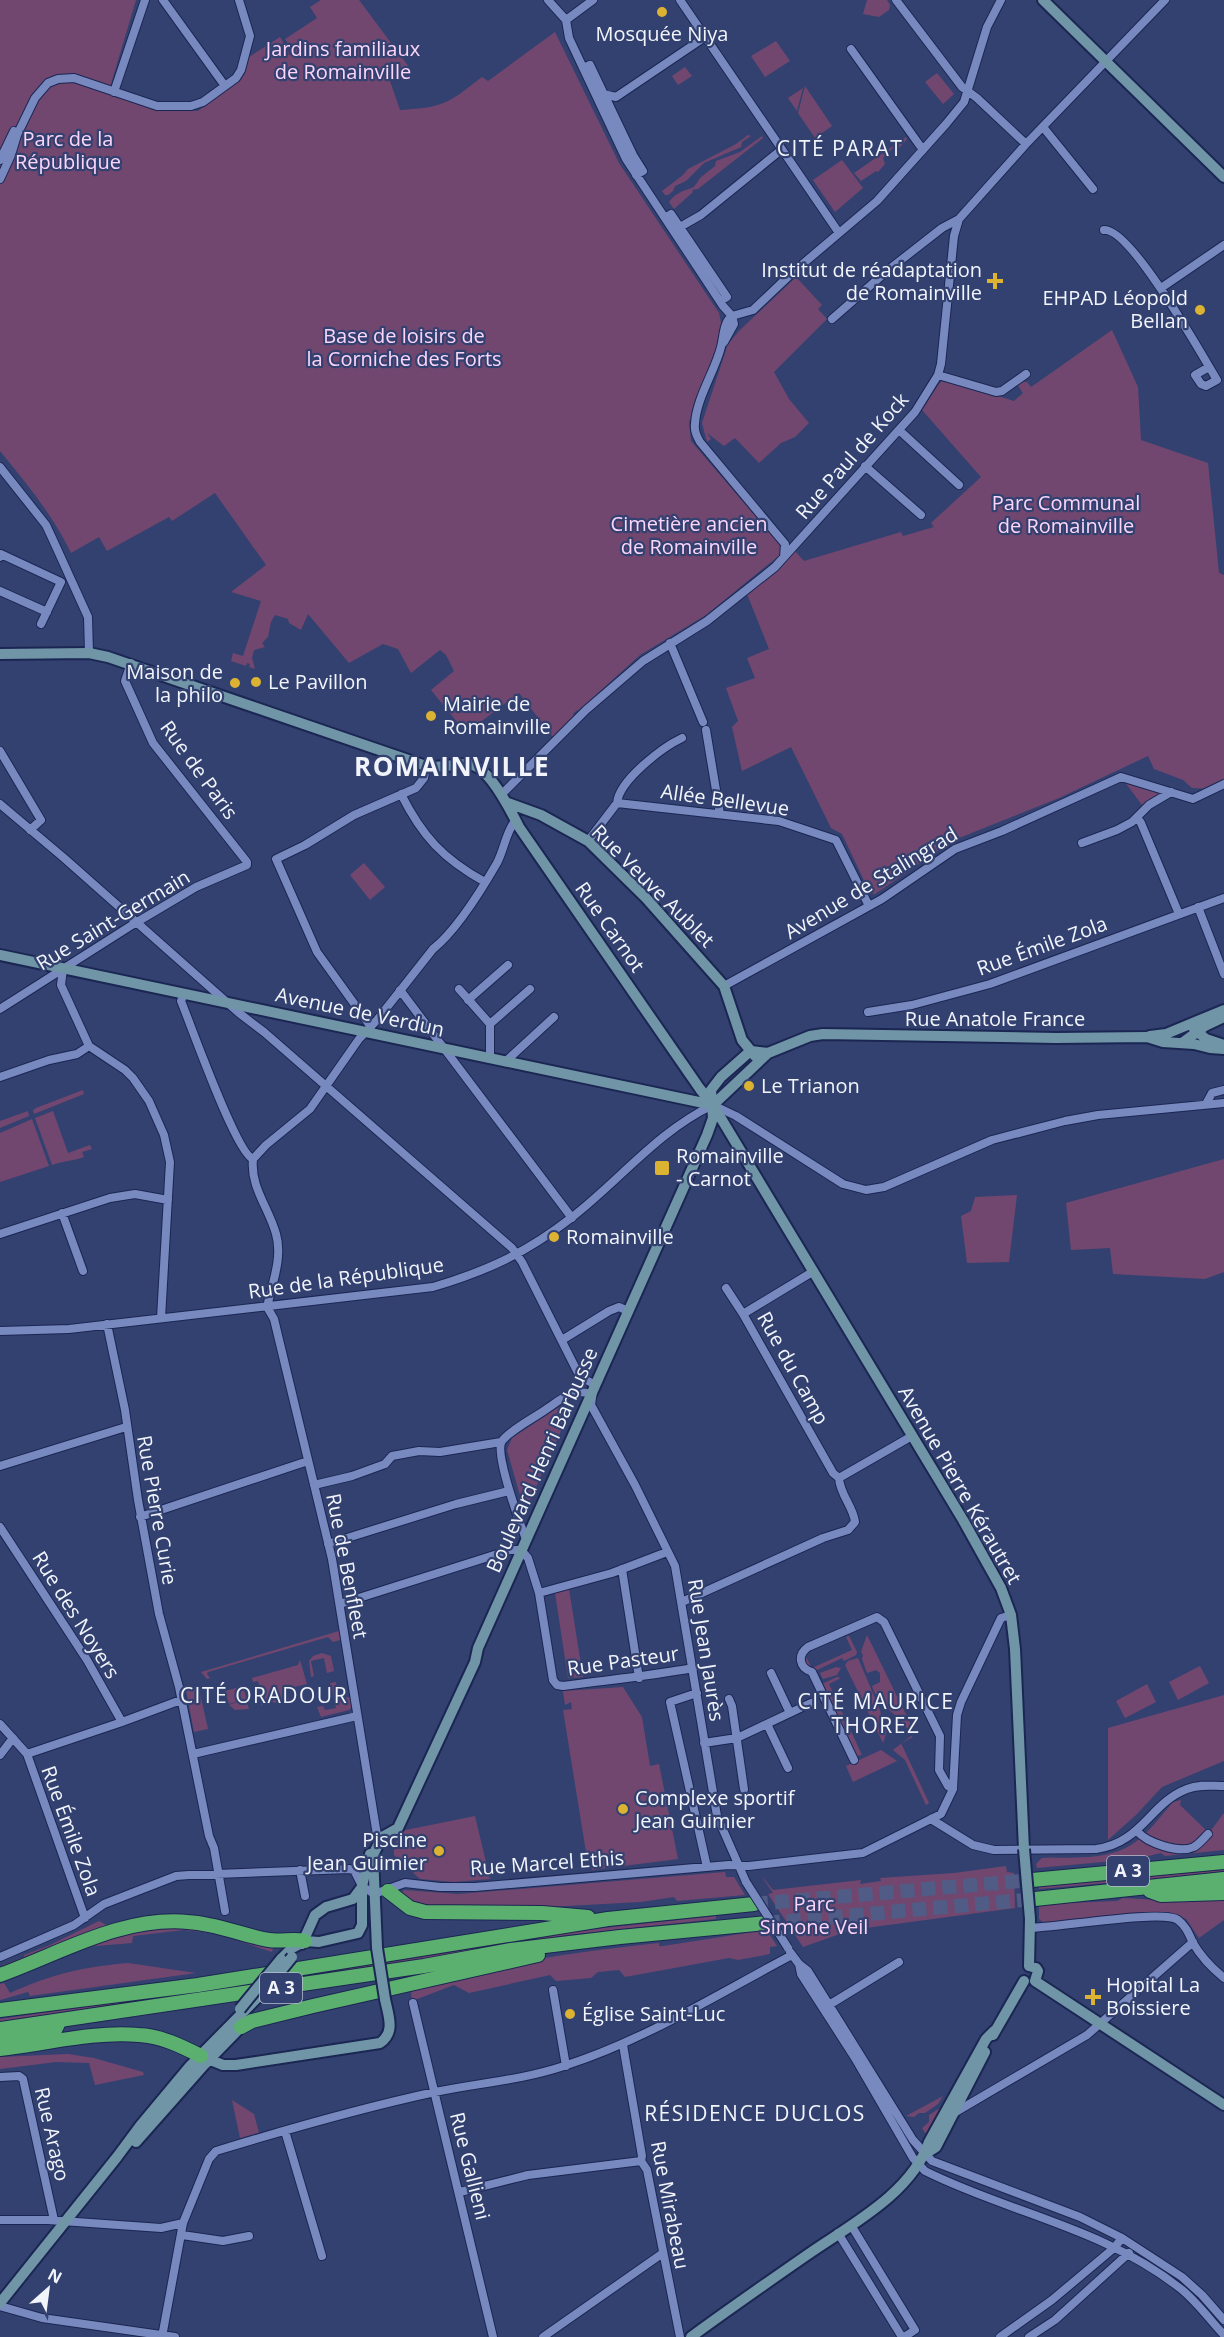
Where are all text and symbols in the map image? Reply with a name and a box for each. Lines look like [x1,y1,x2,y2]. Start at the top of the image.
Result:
marker: Mosquée Niya [655,5,669,19]
place label: Mosquée Niya [596,20,728,47]
park label: Jardins familiaux de Romainville [264,35,421,85]
park label: Parc de la République [15,125,121,175]
district label: CITÉ PARAT [777,134,903,162]
place label: Institut de réadaptation de Romainville [761,256,982,306]
marker: Institut de réadaptation de Romainville [986,272,1004,290]
place label: EHPAD Léopold Bellan [1043,284,1188,334]
marker: EHPAD Léopold Bellan [1193,303,1207,317]
park label: Base de loisirs de la Corniche des Forts [306,322,502,372]
street label: Rue Paul de Kock [789,386,915,525]
park label: Parc Communal de Romainville [992,489,1140,539]
park label: Cimetière ancien de Romainville [611,510,767,560]
place label: Maison de la philo [126,658,223,708]
place label: Le Pavillon [268,668,367,695]
marker: Le Pavillon [249,675,263,689]
marker: Maison de la philo [228,676,242,690]
place label: Mairie de Romainville [443,690,551,740]
marker: Mairie de Romainville [424,709,438,723]
street label: Rue de Paris [155,715,244,824]
district label: ROMAINVILLE [354,748,550,784]
street label: Allée Bellevue [659,777,791,822]
street label: Rue Veuve Aublet [586,818,721,953]
street label: Avenue de Stalingrad [779,820,962,945]
street label: Rue Saint-Germain [31,863,195,976]
street label: Rue Carnot [569,876,651,977]
street label: Rue Émile Zola [973,909,1111,982]
street label: Avenue de Verdun [273,980,447,1043]
street label: Rue Anatole France [905,1005,1085,1032]
place label: Le Trianon [761,1072,860,1099]
marker: Le Trianon [742,1079,756,1093]
place label: Romainville - Carnot [676,1142,784,1192]
marker: Romainville - Carnot [653,1159,671,1177]
place label: Romainville [566,1223,674,1250]
marker: Romainville [547,1230,561,1244]
street label: Rue de la République [246,1250,445,1305]
street label: Rue du Camp [751,1306,836,1429]
street label: Boulevard Henri Barbusse [480,1343,603,1577]
street label: Avenue Pierre Kérautret [893,1381,1028,1589]
street label: Rue Pierre Curie [131,1433,184,1587]
street label: Rue de Benfleet [320,1491,375,1641]
street label: Rue des Noyers [26,1546,126,1683]
street label: Rue Jean Jaurès [682,1577,731,1723]
street label: Rue Pasteur [565,1639,681,1682]
district label: CITÉ ORADOUR [180,1681,348,1709]
district label: CITÉ MAURICE THOREZ [798,1687,954,1739]
street label: Rue Émile Zola [35,1762,108,1900]
place label: Complexe sportif Jean Guimier [633,1784,796,1834]
marker: Complexe sportif Jean Guimier [616,1802,630,1816]
place label: Piscine Jean Guimier [305,1826,427,1876]
marker: Piscine Jean Guimier [432,1844,446,1858]
street label: Rue Marcel Ethis [469,1844,625,1881]
road number: A 3 [1107,1856,1149,1886]
park label: Parc Simone Veil [760,1890,868,1940]
place label: Hopital La Boissiere [1106,1971,1200,2021]
road number: A 3 [260,1973,302,2003]
marker: Hopital La Boissiere [1084,1988,1102,2006]
place label: Église Saint-Luc [582,2000,725,2027]
marker: Église Saint-Luc [563,2007,577,2021]
street label: Rue Arago [29,2084,76,2184]
district label: RÉSIDENCE DUCLOS [644,2099,866,2127]
street label: Rue Gallieni [444,2109,497,2223]
street label: Rue Mirabeau [645,2138,696,2271]
north arrow [18,2259,78,2319]
text: N [44,2263,66,2289]

